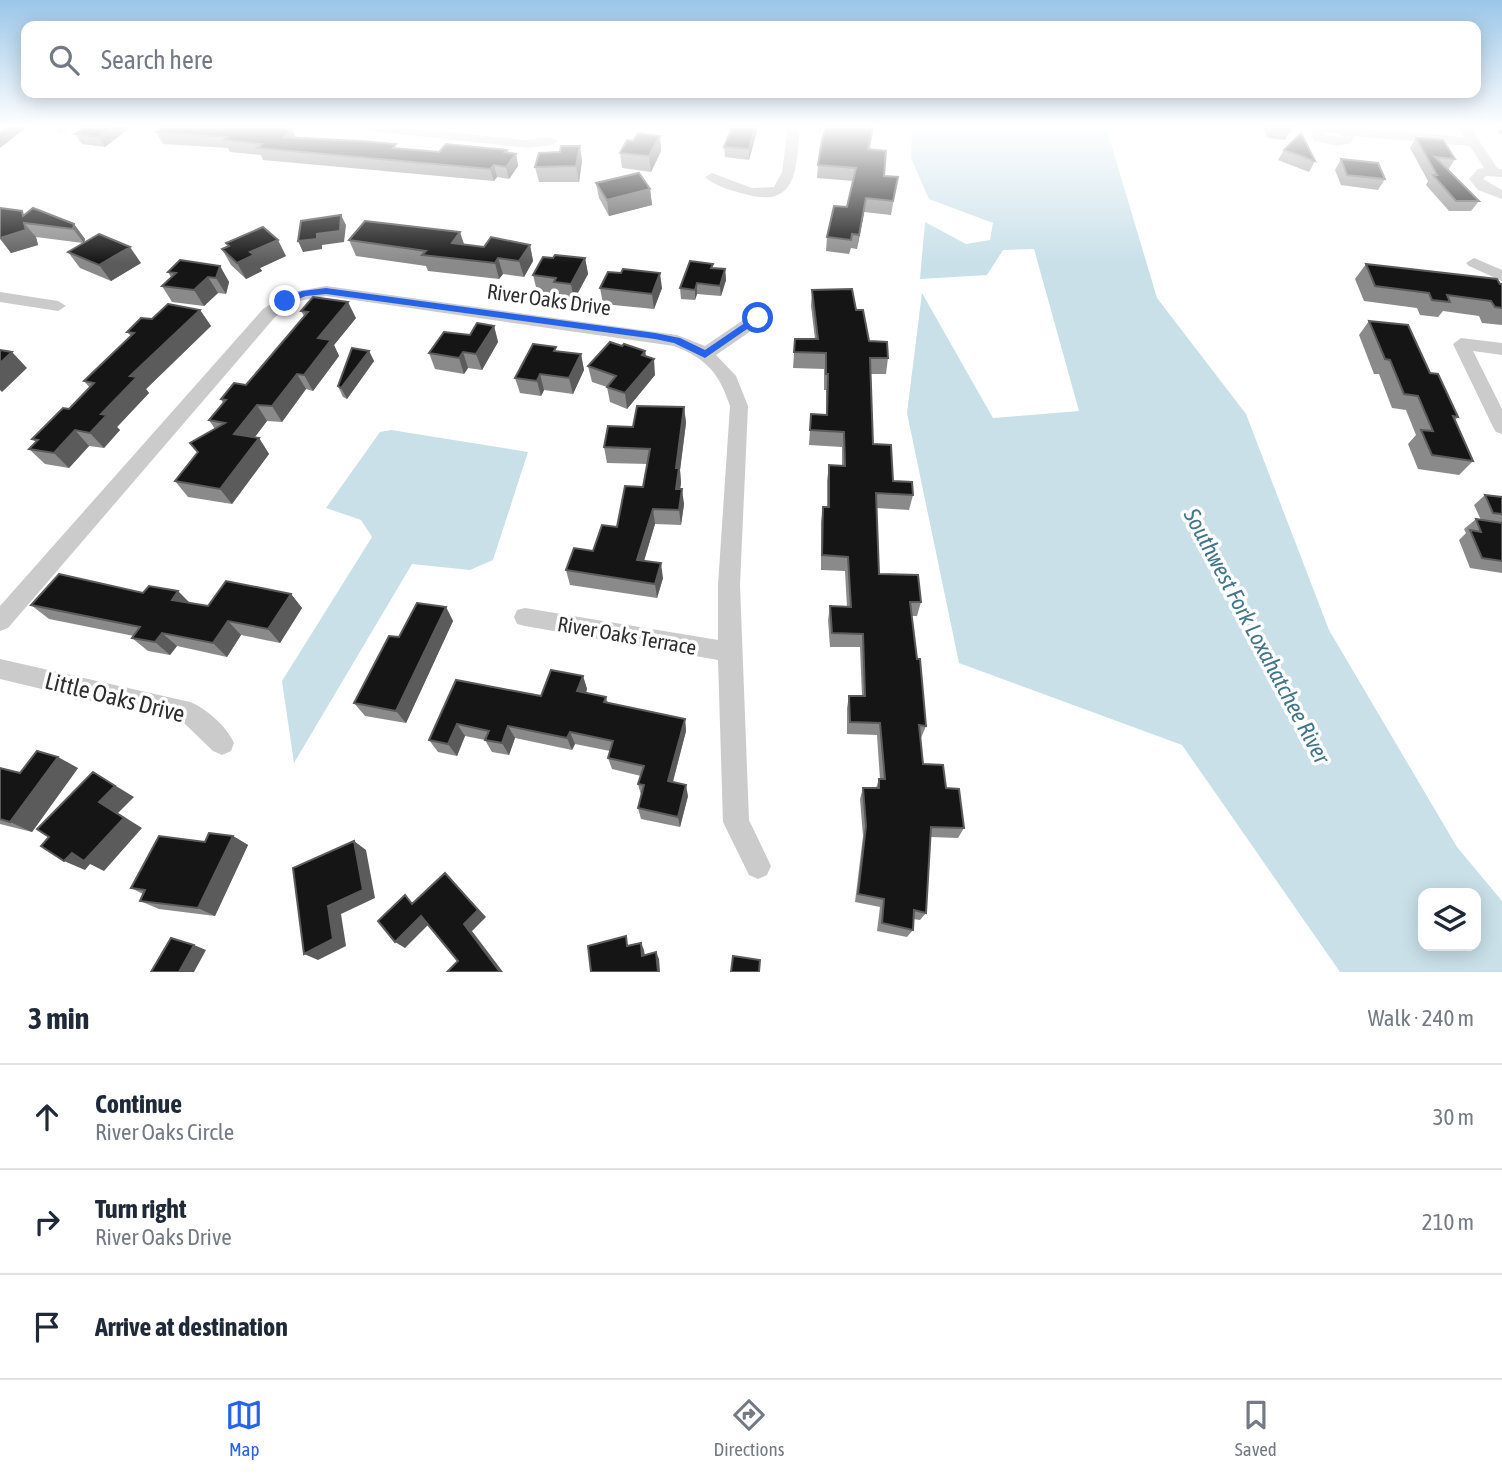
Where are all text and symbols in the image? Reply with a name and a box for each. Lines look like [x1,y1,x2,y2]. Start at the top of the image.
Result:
search box [21,21,1481,98]
icon: search [45,41,83,79]
text: Search here [101,45,213,75]
street label: River Oaks Drive [486,278,612,320]
route end [269,285,300,316]
route start [742,302,773,333]
water label: Southwest Fork Loxahatchee River [1178,503,1336,769]
street label: River Oaks Terrace [556,611,698,659]
street label: Little Oaks Drive [42,667,188,727]
map controls [1418,888,1481,951]
button: layers [1418,888,1481,951]
text: 3 min [28,1001,89,1035]
text: Walk · 240 m [1368,1005,1474,1031]
text: Continue [95,1089,182,1119]
icon: ahead [28,1098,66,1136]
text: 30 m [1433,1104,1474,1130]
text: River Oaks Circle [95,1119,234,1145]
text: Turn right [95,1194,186,1224]
icon: right [28,1203,66,1241]
text: 210 m [1422,1209,1474,1235]
text: River Oaks Drive [95,1224,232,1250]
icon: arrive [28,1308,66,1346]
text: Arrive at destination [95,1312,288,1342]
tab: Map [225,1396,263,1460]
tab: Directions [714,1396,784,1460]
tab: Saved [1235,1396,1277,1460]

